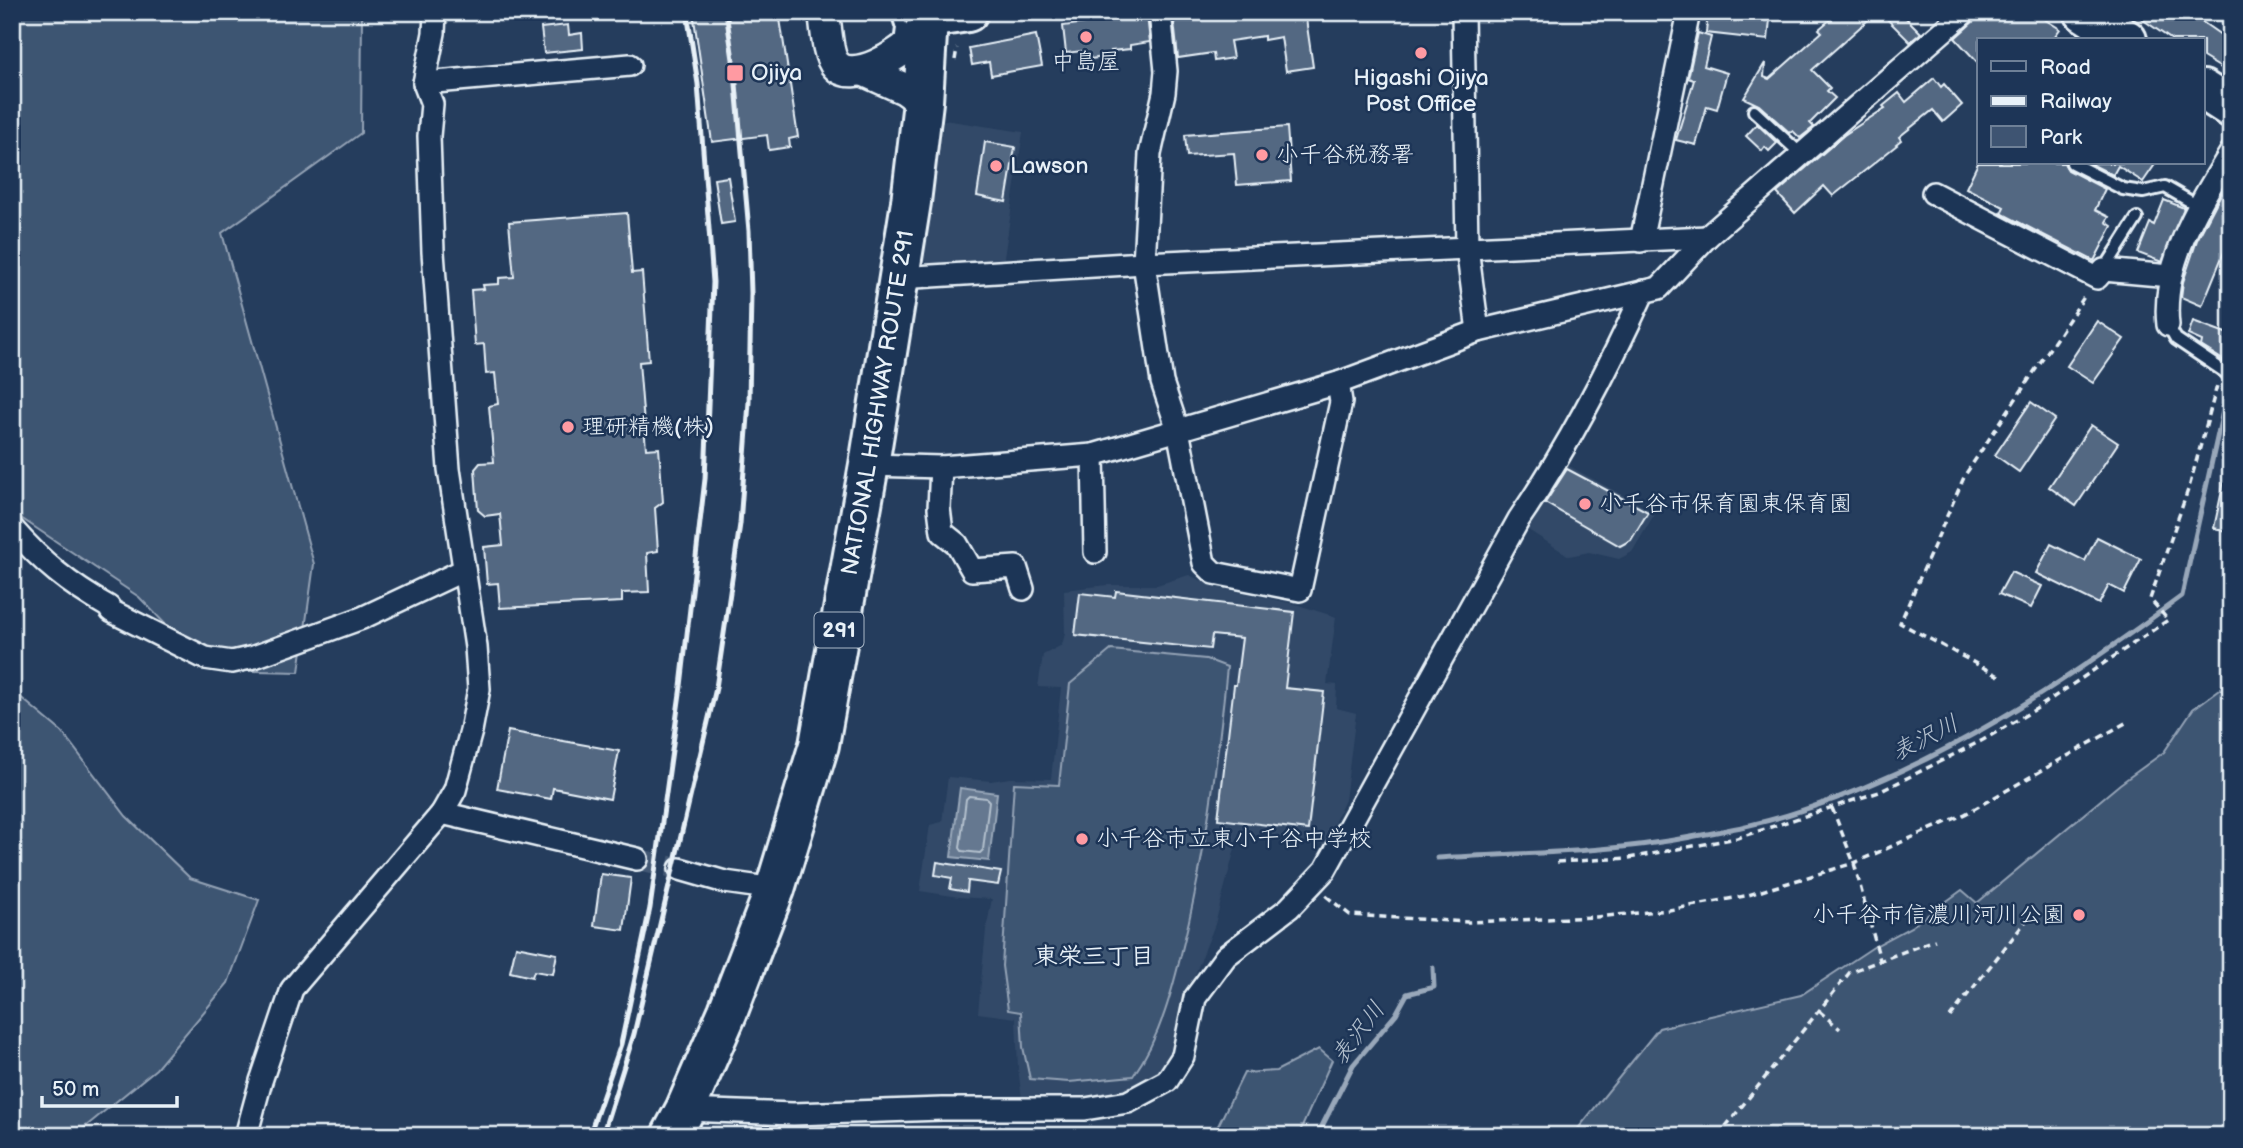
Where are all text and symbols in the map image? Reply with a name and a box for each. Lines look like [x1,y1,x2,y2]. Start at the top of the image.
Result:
marker: 中島屋 [1078,29,1094,45]
legend [1977,38,2204,164]
marker: Higashi Ojiya Post Office [1413,45,1429,61]
place label: 中島屋 [1052,48,1121,76]
text: Road [2040,55,2091,80]
place label: Ojiya [751,59,802,87]
marker: Ojiya [725,63,745,83]
place label: Higashi Ojiya Post Office [1353,64,1489,118]
text: Railway [2040,89,2112,114]
text: Park [2040,125,2083,150]
place label: 小千谷税務署 [1276,141,1414,169]
marker: 小千谷税務署 [1254,147,1270,163]
place label: Lawson [1010,152,1088,180]
marker: Lawson [988,158,1004,174]
street label: NATIONAL HIGHWAY ROUTE 291 [836,228,920,577]
place label: 理研精機(株) [582,413,714,441]
marker: 理研精機(株) [560,419,576,435]
place label: 小千谷市保育園東保育園 [1599,490,1852,518]
marker: 小千谷市保育園東保育園 [1577,496,1593,512]
road number: 291 [814,612,864,648]
water label: 表沢川 [1886,709,1964,767]
place label: 小千谷市立東小千谷中学校 [1096,825,1372,853]
marker: 小千谷市立東小千谷中学校 [1074,831,1090,847]
place label: 小千谷市信濃川河川公園 [1812,901,2065,929]
marker: 小千谷市信濃川河川公園 [2071,907,2087,923]
district label: 東栄三丁目 [1034,942,1154,971]
water label: 表沢川 [1325,996,1391,1070]
scale bar [42,1064,177,1108]
text: 50 m [52,1077,99,1102]

